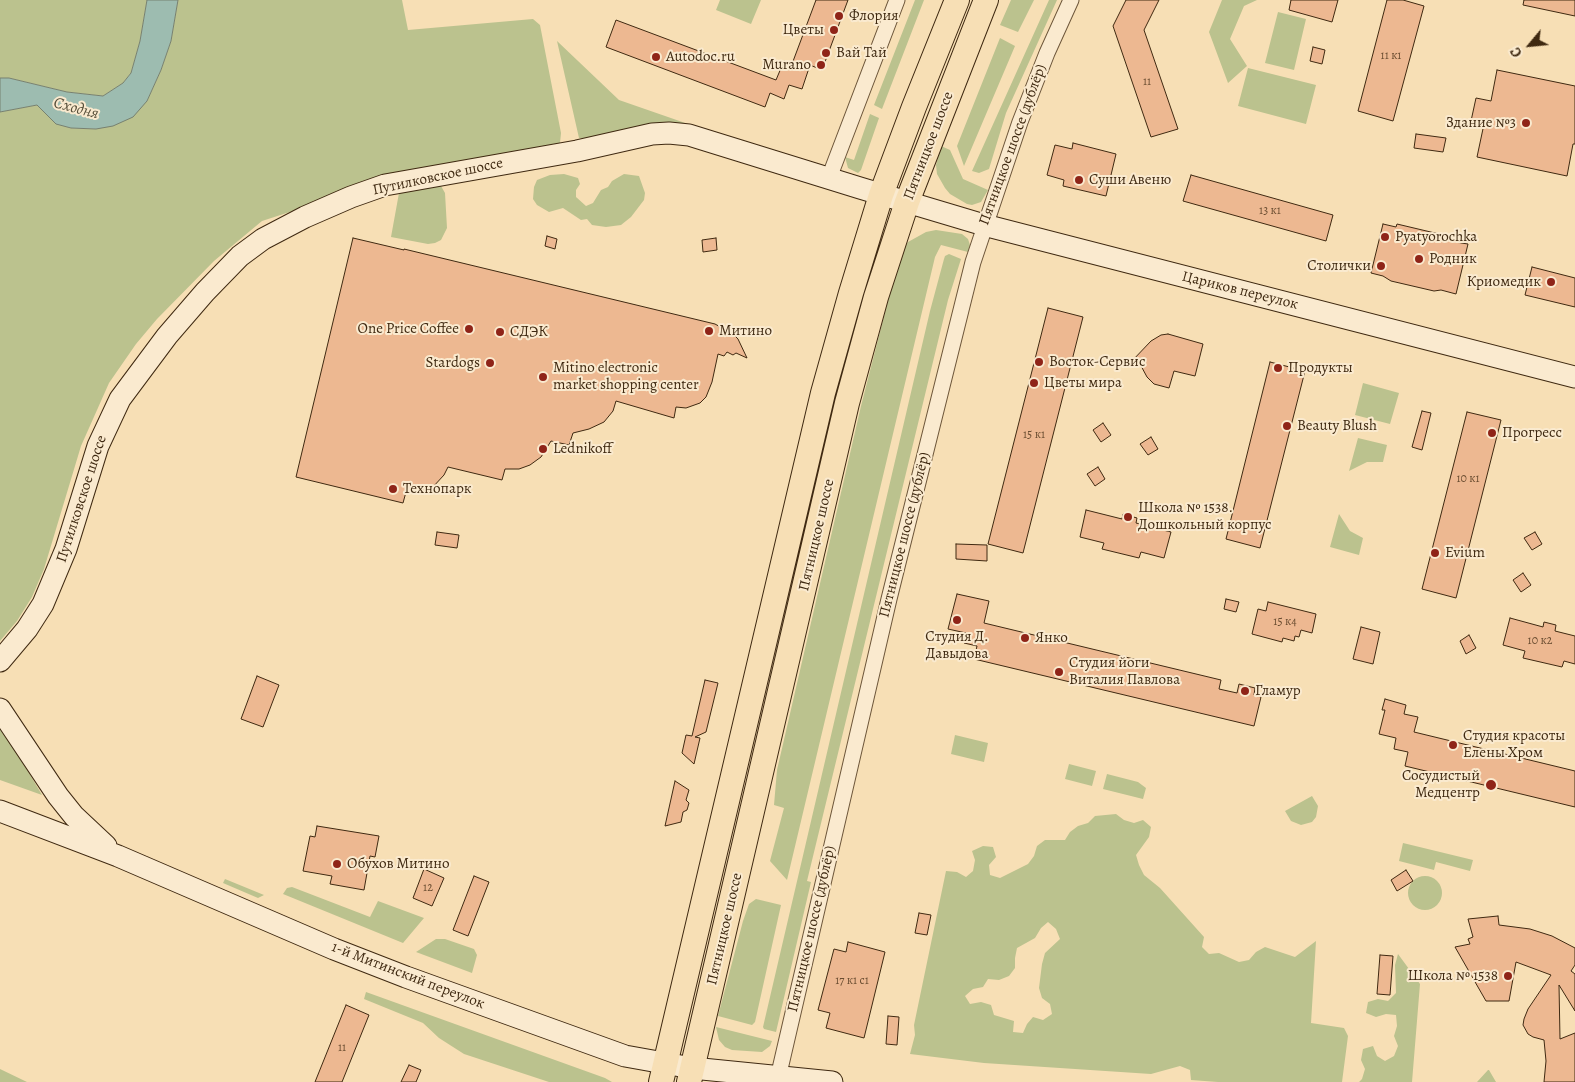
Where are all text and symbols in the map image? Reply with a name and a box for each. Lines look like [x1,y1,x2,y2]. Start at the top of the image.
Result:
place label: Флория [849,7,899,25]
marker: Флория [833,10,845,22]
north arrow [1505,20,1555,70]
place label: Цветы [783,21,824,39]
marker: Цветы [828,24,840,36]
place label: Вай Тай [836,44,887,62]
text: С [1506,44,1527,61]
marker: Вай Тай [820,47,832,59]
place label: Autodoc.ru [666,48,735,66]
house number: 11 к1 [1381,49,1401,63]
marker: Autodoc.ru [650,51,662,63]
place label: Murano [762,56,811,74]
marker: Murano [815,59,827,71]
street label: Пятницкое шоссе (дублёр) [975,62,1051,228]
house number: 11 [1143,75,1151,89]
street label: Пятницкое шоссе [900,89,958,203]
water label: Сходня [51,94,101,124]
place label: Здание №3 [1446,114,1516,132]
marker: Здание №3 [1520,117,1532,129]
street label: Путилковское шоссе [371,154,505,200]
place label: Суши Авеню [1089,171,1171,189]
marker: Суши Авеню [1073,174,1085,186]
house number: 13 к1 [1259,204,1281,218]
place label: Pyatyorochka [1395,228,1477,246]
marker: Pyatyorochka [1379,231,1391,243]
place label: Родник [1429,250,1477,268]
marker: Родник [1413,253,1425,265]
place label: Столички [1307,257,1371,275]
marker: Столички [1375,260,1387,272]
street label: Цариков переулок [1180,268,1300,314]
place label: Криомедик [1467,273,1541,291]
marker: Криомедик [1545,276,1557,288]
place label: One Price Coffee [358,320,459,338]
place label: Митино [719,322,772,340]
marker: One Price Coffee [463,323,475,335]
place label: СДЭК [510,323,548,341]
marker: Митино [703,325,715,337]
marker: СДЭК [494,326,506,338]
place label: Восток-Сервис [1049,353,1145,371]
place label: Stardogs [425,354,480,372]
marker: Восток-Сервис [1033,356,1045,368]
marker: Stardogs [484,357,496,369]
place label: Mitino electronic market shopping center [553,359,699,394]
place label: Продукты [1288,359,1353,377]
marker: Продукты [1272,362,1284,374]
marker: Mitino electronic market shopping center [537,371,549,383]
place label: Цветы мира [1044,374,1122,392]
marker: Цветы мира [1028,377,1040,389]
place label: Beauty Blush [1297,417,1377,435]
marker: Beauty Blush [1281,420,1293,432]
place label: Прогресс [1502,424,1562,442]
marker: Прогресс [1486,427,1498,439]
house number: 15 к1 [1023,428,1045,442]
street label: Путилковское шоссе [53,433,111,565]
place label: Lednikoff [553,440,612,458]
marker: Lednikoff [537,443,549,455]
street label: Пятницкое шоссе (дублёр) [876,450,934,620]
house number: 10 к1 [1456,472,1480,486]
street label: Пятницкое шоссе [795,477,839,593]
place label: Технопарк [403,480,472,498]
marker: Технопарк [387,483,399,495]
place label: Школа № 1538. Дошкольный корпус [1138,499,1272,534]
marker: Школа № 1538. Дошкольный корпус [1122,511,1134,523]
place label: Evium [1445,544,1485,562]
marker: Evium [1429,547,1441,559]
marker: Студия Д. Давыдова [951,614,963,626]
house number: 15 к4 [1273,615,1297,629]
place label: Студия Д. Давыдова [925,628,989,663]
place label: Янко [1035,629,1068,647]
marker: Янко [1019,632,1031,644]
house number: 10 к2 [1528,634,1552,648]
place label: Студия йоги Виталия Павлова [1069,654,1180,689]
marker: Студия йоги Виталия Павлова [1053,666,1065,678]
place label: Гламур [1255,682,1301,700]
marker: Гламур [1239,685,1251,697]
place label: Студия красоты Елены Хром [1463,727,1565,762]
marker: Студия красоты Елены Хром [1447,739,1459,751]
place label: Сосудистый Медцентр [1402,767,1480,802]
marker: Сосудистый Медцентр [1484,778,1498,792]
street label: Пятницкое шоссе (дублёр) [784,844,840,1014]
place label: Обухов Митино [347,855,450,873]
marker: Обухов Митино [331,858,343,870]
street label: Пятницкое шоссе [703,871,747,987]
house number: 12 [423,881,433,895]
street label: 1-й Митинский переулок [329,938,487,1014]
place label: Школа № 1538 [1407,967,1498,985]
marker: Школа № 1538 [1502,970,1514,982]
house number: 17 к1 с1 [835,974,869,988]
house number: 11 [338,1041,346,1055]

